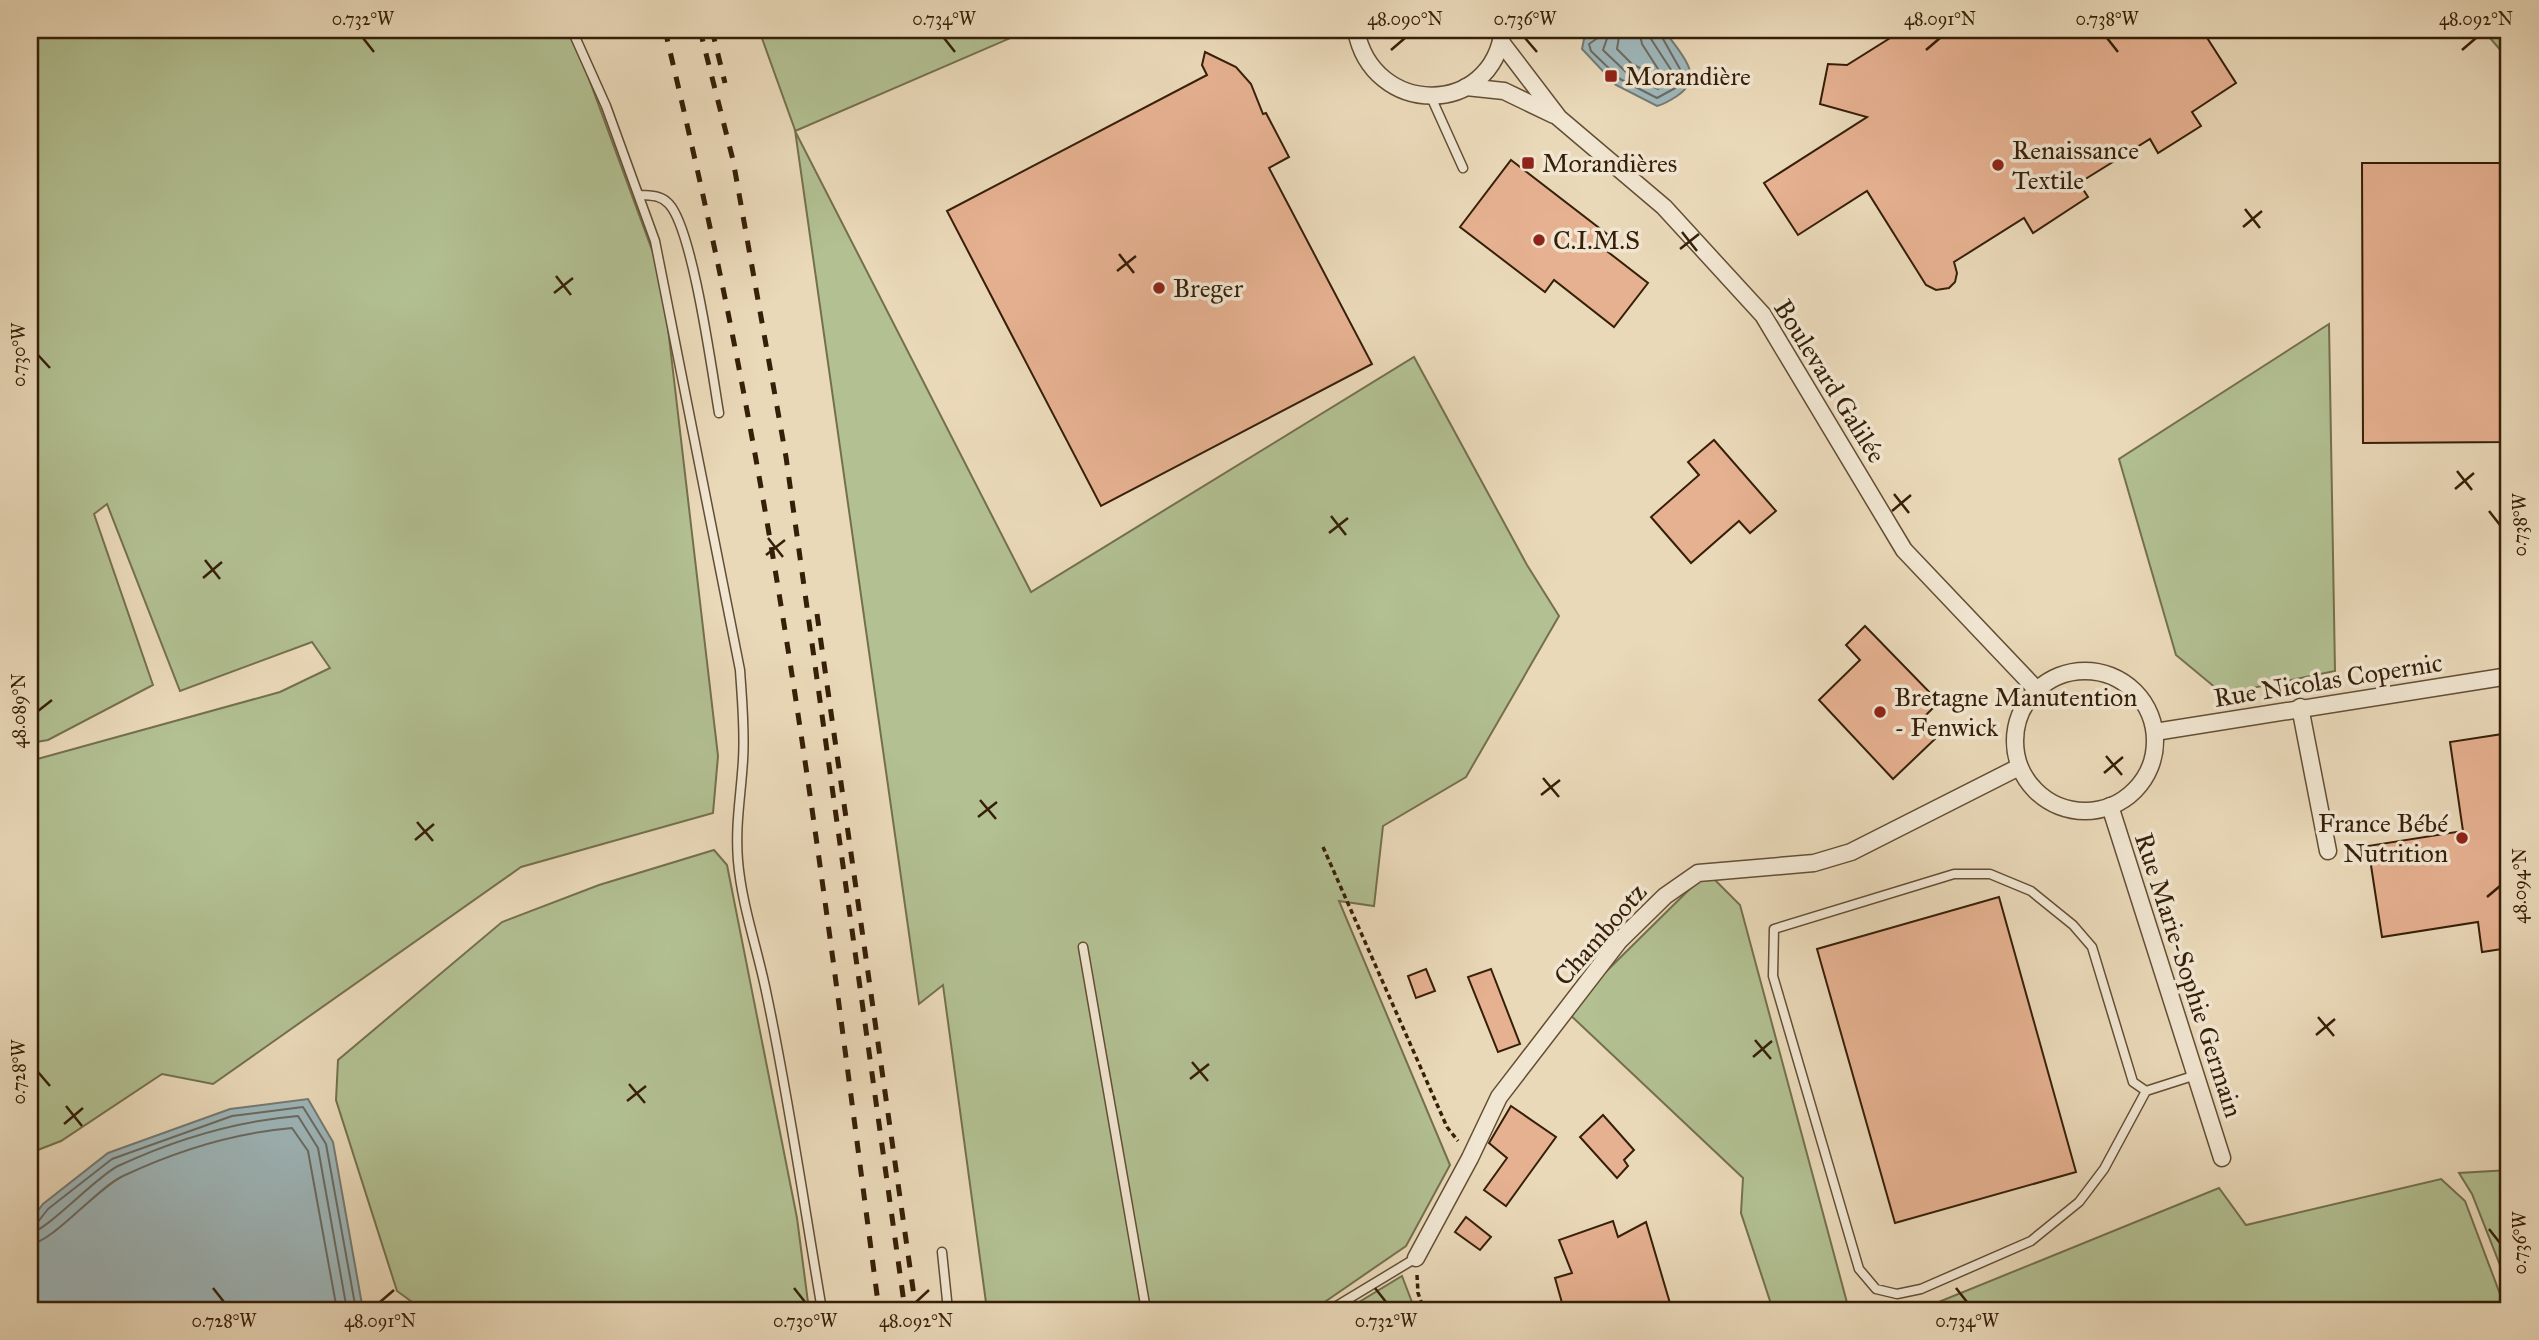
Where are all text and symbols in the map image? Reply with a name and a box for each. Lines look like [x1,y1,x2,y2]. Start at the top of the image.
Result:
text: 0.732°W [332,8,395,30]
text: 0.734°W [912,8,977,30]
text: 48.090°N [1367,8,1443,30]
text: 0.736°W [1494,8,1557,30]
text: 48.091°N [1904,8,1976,30]
text: 0.738°W [2075,8,2139,30]
text: 48.092°N [2439,8,2513,30]
place label: Morandière [1625,60,1751,92]
marker: Morandière [1603,68,1619,84]
place label: Renaissance Textile [2012,134,2139,196]
place label: Morandières [1542,147,1677,179]
marker: Morandières [1520,155,1536,171]
marker: Renaissance Textile [1990,157,2006,173]
place label: C.I.M.S [1553,224,1640,256]
marker: C.I.M.S [1531,232,1547,248]
place label: Breger [1173,272,1243,304]
marker: Breger [1151,280,1167,296]
street label: Boulevard Galilée [1767,293,1893,469]
text: 0.730°W [8,322,30,387]
text: 0.738°W [2509,493,2531,557]
street label: Rue Nicolas Copernic [2211,646,2445,714]
text: 48.089°N [8,674,30,748]
place label: Bretagne Manutention - Fenwick [1894,681,2137,743]
marker: Bretagne Manutention - Fenwick [1872,704,1888,720]
place label: France Bébé Nutrition [2318,807,2448,869]
street label: Rue Marie-Sophie Germain [2128,829,2250,1121]
marker: France Bébé Nutrition [2454,830,2470,846]
text: 48.094°N [2509,848,2531,924]
street label: Chambootz [1547,876,1653,992]
text: 0.728°W [8,1039,30,1104]
text: 0.736°W [2509,1211,2531,1274]
text: 0.728°W [192,1310,257,1332]
text: 48.091°N [344,1310,416,1332]
text: 0.730°W [773,1310,838,1332]
text: 48.092°N [879,1310,953,1332]
text: 0.732°W [1355,1310,1418,1332]
text: 0.734°W [1935,1310,2000,1332]

